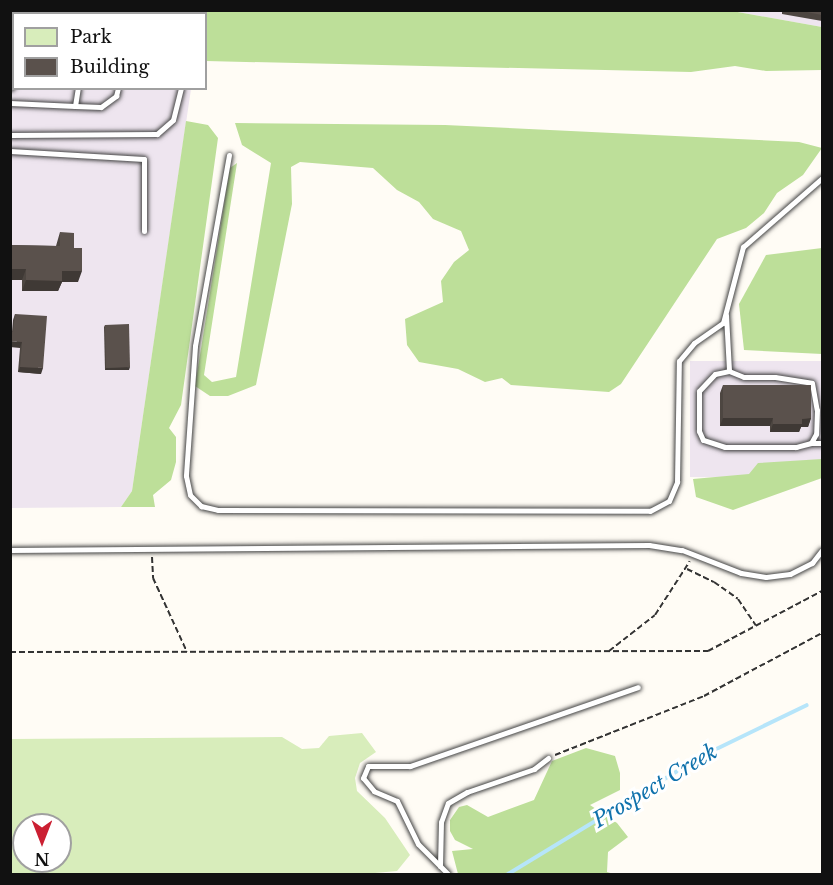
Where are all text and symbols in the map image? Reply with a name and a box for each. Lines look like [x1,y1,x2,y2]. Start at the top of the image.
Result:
legend [12,12,207,90]
text: Park [70,26,112,48]
text: Building [70,56,149,78]
water label: Prospect Creek [588,739,722,833]
north arrow [12,813,72,873]
text: N [34,849,50,869]

